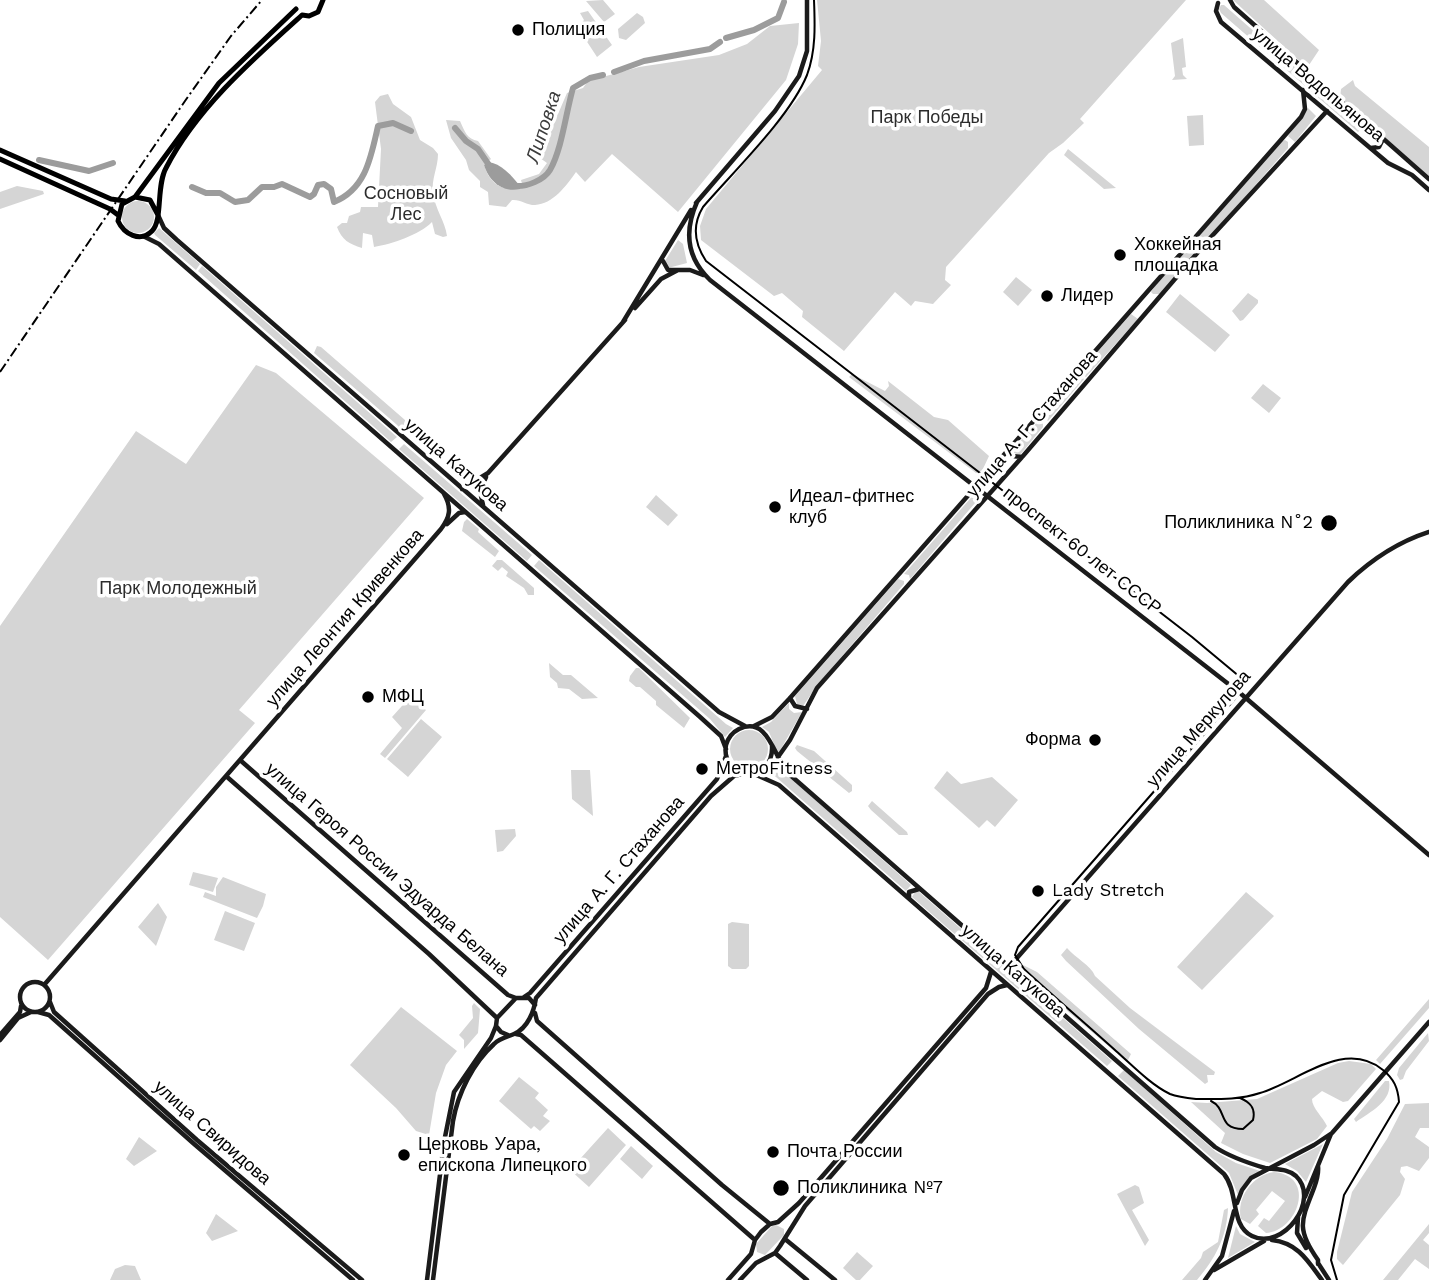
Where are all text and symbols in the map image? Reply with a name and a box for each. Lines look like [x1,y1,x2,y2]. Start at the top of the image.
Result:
place label: Полиция [532,19,605,41]
marker: Полиция [510,22,526,38]
street label: улица Водопьянова [1247,23,1389,147]
water label: Липовка [522,88,566,166]
park label: Парк Победы [870,107,984,129]
park label: Сосновый Лес [364,183,448,226]
place label: Хоккейная площадка [1134,234,1222,276]
marker: Хоккейная площадка [1112,247,1128,263]
place label: Лидер [1061,285,1113,307]
marker: Лидер [1039,288,1055,304]
street label: улица А. Г. Стаханова [962,346,1102,502]
street label: улица Катукова [400,414,512,516]
street label: проспект 60 лет СССР [999,483,1165,619]
place label: Идеал-фитнес клуб [789,486,914,528]
marker: Идеал-фитнес клуб [767,499,783,515]
place label: Поликлиника N˚2 [1164,512,1313,534]
marker: Поликлиника N˚2 [1319,513,1339,533]
street label: улица Леонтия Кривенкова [262,525,428,711]
park label: Парк Молодежный [99,578,257,600]
street label: улица Меркулова [1142,666,1256,792]
place label: МФЦ [382,686,424,708]
marker: МФЦ [360,689,376,705]
place label: Форма [1025,729,1081,751]
marker: Форма [1087,732,1103,748]
street label: улица Героя России Эдуарда Белана [261,758,513,982]
place label: МетроFitness [716,758,833,780]
marker: МетроFitness [694,761,710,777]
street label: улица А. Г. Стаханова [549,792,689,948]
place label: Lady Stretch [1052,880,1165,902]
marker: Lady Stretch [1030,883,1046,899]
street label: улица Катукова [957,920,1069,1022]
street label: улица Свиридова [149,1076,275,1190]
place label: Церковь Уара, епископа Липецкого [418,1134,587,1176]
place label: Почта России [787,1141,902,1163]
marker: Почта России [765,1144,781,1160]
marker: Церковь Уара, епископа Липецкого [396,1147,412,1163]
place label: Поликлиника №7 [797,1177,943,1199]
marker: Поликлиника №7 [771,1178,791,1198]

